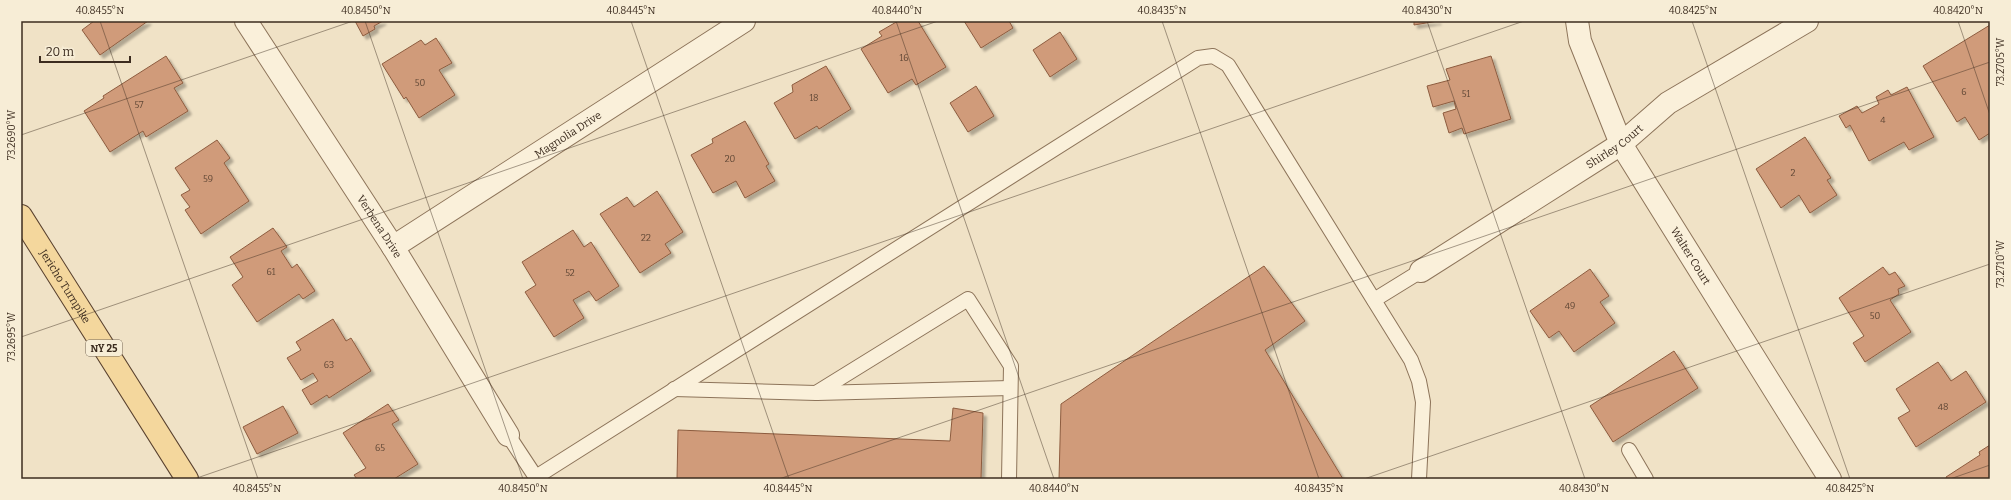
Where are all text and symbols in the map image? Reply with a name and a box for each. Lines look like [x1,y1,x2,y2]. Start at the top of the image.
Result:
text: 40.8455°N [76,5,124,17]
text: 40.8450°N [341,5,391,17]
text: 40.8445°N [606,5,656,17]
text: 40.8440°N [872,5,922,17]
text: 40.8435°N [1138,5,1186,17]
text: 40.8430°N [1402,5,1452,17]
text: 40.8425°N [1669,5,1717,17]
text: 40.8420°N [1933,5,1983,17]
text: 73.2705°W [1995,37,2007,86]
scale bar [40,38,130,64]
text: 20 m [46,45,75,59]
house number: 16 [900,53,908,63]
house number: 50 [415,78,426,88]
house number: 6 [1961,87,1967,97]
house number: 51 [1462,89,1471,99]
house number: 18 [809,93,819,103]
house number: 57 [134,100,144,110]
text: 73.2690°W [6,109,18,160]
street label: Magnolia Drive [532,109,604,161]
house number: 4 [1880,115,1886,125]
street label: Shirley Court [1584,122,1646,172]
house number: 20 [725,154,736,164]
house number: 2 [1791,168,1796,178]
house number: 59 [203,174,213,184]
street label: Verbena Drive [354,193,404,260]
street label: Walter Court [1668,225,1713,287]
house number: 22 [641,233,651,243]
text: 73.2710°W [1995,239,2007,288]
street label: Jericho Turnpike [36,246,93,326]
house number: 61 [267,267,276,277]
house number: 52 [565,268,575,278]
house number: 49 [1565,301,1575,311]
house number: 50 [1870,311,1881,321]
text: 73.2695°W [6,312,18,362]
road number: NY 25 [86,340,122,356]
house number: 63 [324,360,334,370]
house number: 48 [1938,402,1948,412]
house number: 65 [375,443,385,453]
text: 40.8455°N [233,483,281,495]
text: 40.8450°N [498,483,548,495]
text: 40.8445°N [763,483,813,495]
text: 40.8440°N [1029,483,1079,495]
text: 40.8435°N [1295,483,1343,495]
text: 40.8430°N [1559,483,1609,495]
text: 40.8425°N [1826,483,1874,495]

